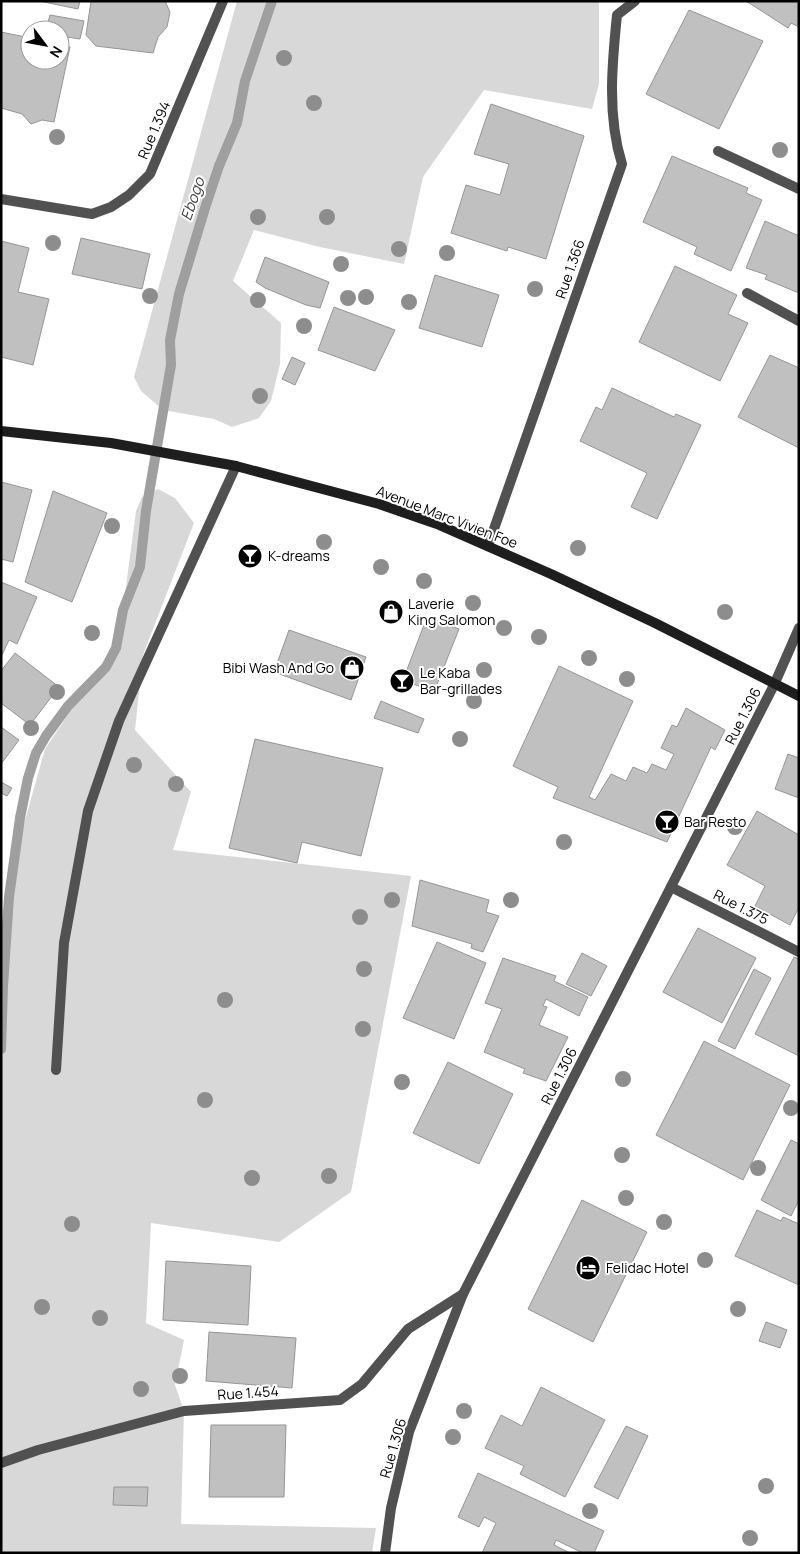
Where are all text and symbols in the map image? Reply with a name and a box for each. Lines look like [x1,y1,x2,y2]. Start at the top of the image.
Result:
north arrow [20,20,70,70]
text: N [46,43,67,61]
street label: Rue 1.394 [133,98,174,162]
water label: Ebogo [175,174,210,223]
street label: Rue 1.366 [551,237,589,301]
street label: Avenue Marc Vivien Foe [374,481,521,552]
bar icon: K-dreams [237,543,263,569]
place label: K-dreams [268,546,330,565]
place label: Laverie King Salomon [408,594,495,629]
shop icon: Laverie King Salomon [378,599,404,625]
shop icon: Bibi Wash And Go [339,655,365,681]
place label: Bibi Wash And Go [223,658,334,677]
place label: Le Kaba Bar-grillades [420,663,502,698]
bar icon: Le Kaba Bar-grillades [389,668,415,694]
street label: Rue 1.306 [720,684,765,748]
bar icon: Bar Resto [654,809,680,835]
place label: Bar Resto [684,812,746,831]
street label: Rue 1.375 [710,885,772,929]
street label: Rue 1.306 [536,1044,581,1108]
hotel icon: Felidac Hotel [575,1255,601,1281]
place label: Felidac Hotel [606,1258,689,1277]
street label: Rue 1.454 [217,1381,279,1404]
street label: Rue 1.306 [375,1416,410,1480]

